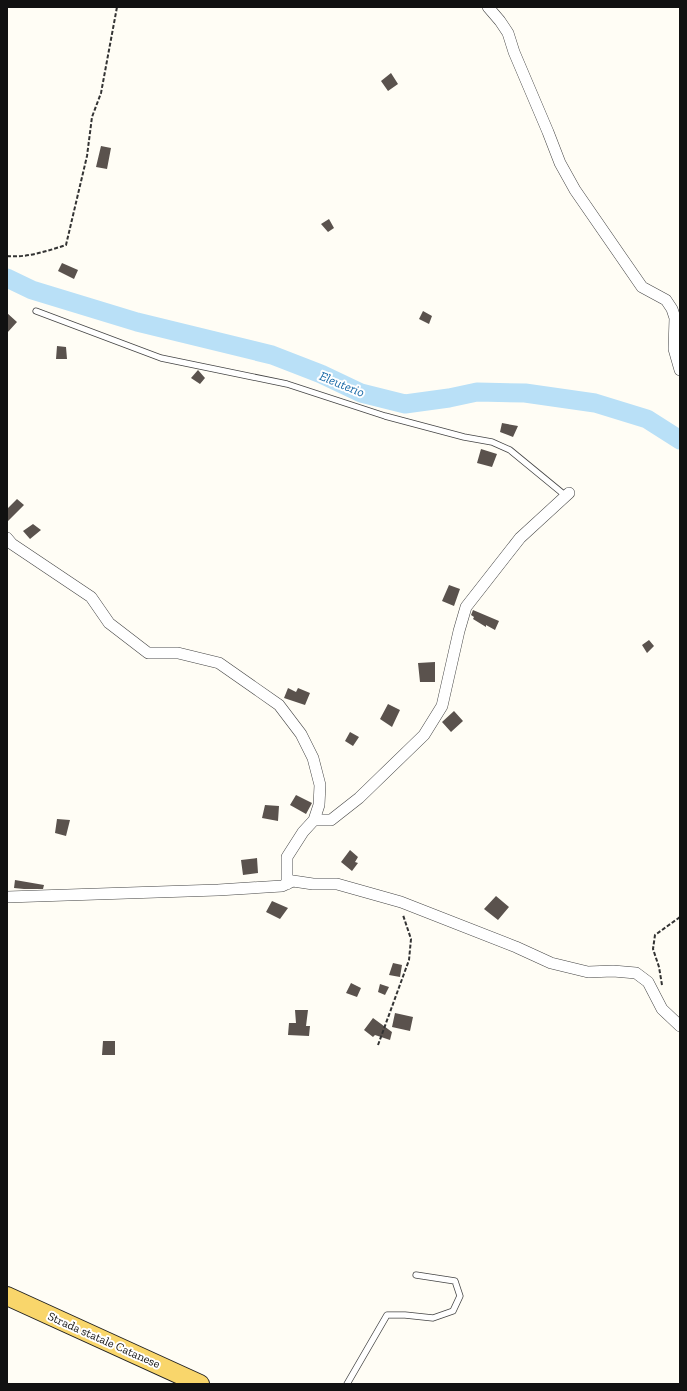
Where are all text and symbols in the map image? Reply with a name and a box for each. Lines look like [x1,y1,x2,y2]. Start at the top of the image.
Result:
water label: Eleuterio [317,368,367,400]
street label: Strada statale Catanese [46,1309,163,1371]

